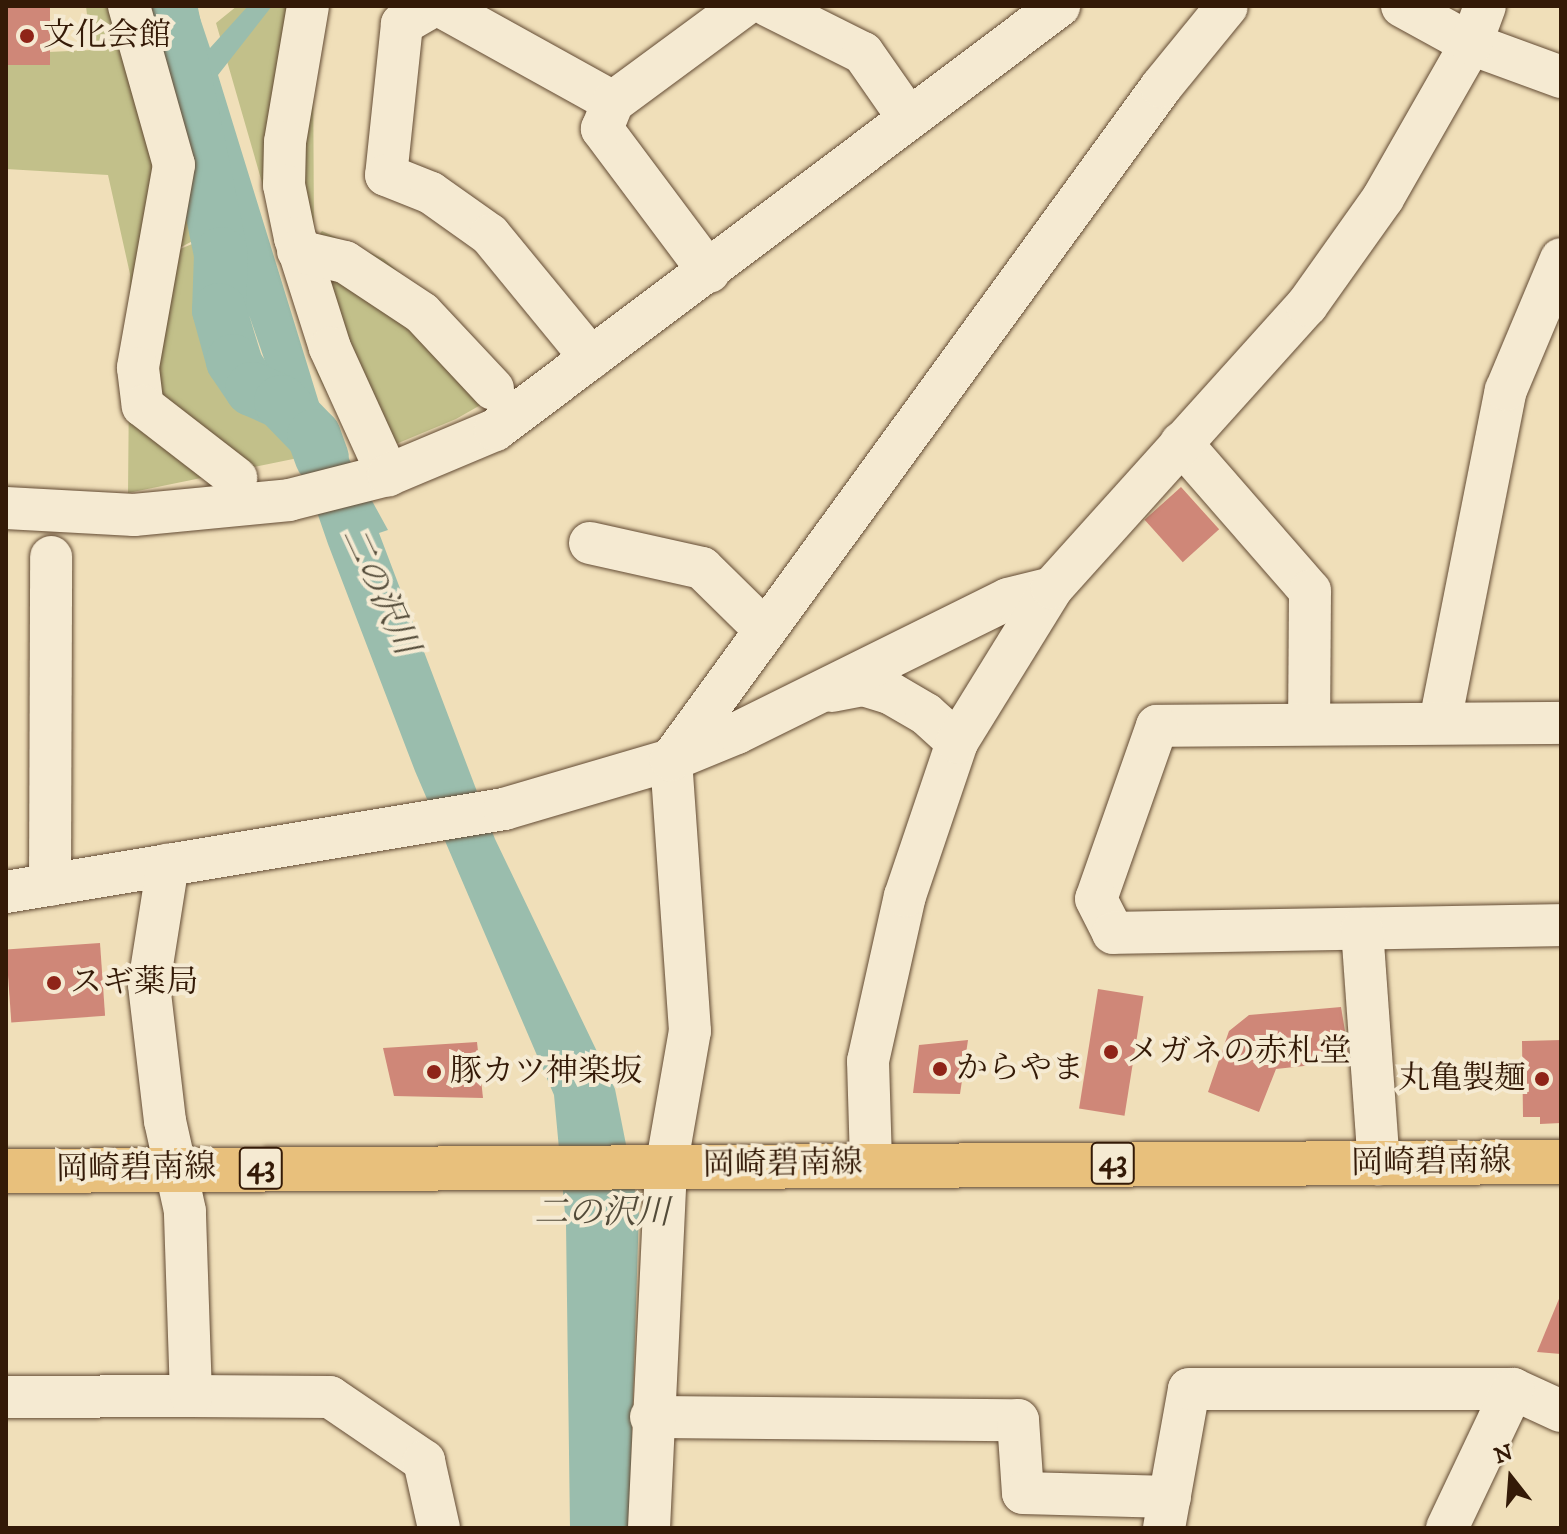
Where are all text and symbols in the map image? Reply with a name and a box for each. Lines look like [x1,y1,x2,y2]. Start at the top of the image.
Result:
place label: 文化会館 [43,17,171,55]
marker: 文化会館 [18,27,36,45]
water label: 二の沢川 [332,521,426,661]
place label: スギ薬局 [70,964,198,1002]
marker: スギ薬局 [45,974,63,992]
place label: メガネの赤札堂 [1127,1033,1351,1071]
marker: メガネの赤札堂 [1102,1043,1120,1061]
place label: からやま [956,1050,1084,1088]
place label: 豚カツ神楽坂 [450,1053,642,1091]
marker: からやま [931,1060,949,1078]
place label: 丸亀製麺 [1398,1060,1526,1098]
marker: 豚カツ神楽坂 [425,1063,443,1081]
marker: 丸亀製麺 [1533,1070,1551,1088]
road number: 43 [1089,1137,1137,1189]
road number: 43 [237,1142,285,1194]
street label: 岡崎碧南線 [1351,1142,1511,1184]
street label: 岡崎碧南線 [703,1144,863,1186]
street label: 岡崎碧南線 [56,1148,216,1190]
water label: 二の沢川 [534,1194,670,1234]
north arrow [1471,1438,1551,1518]
text: N [1491,1439,1516,1470]

